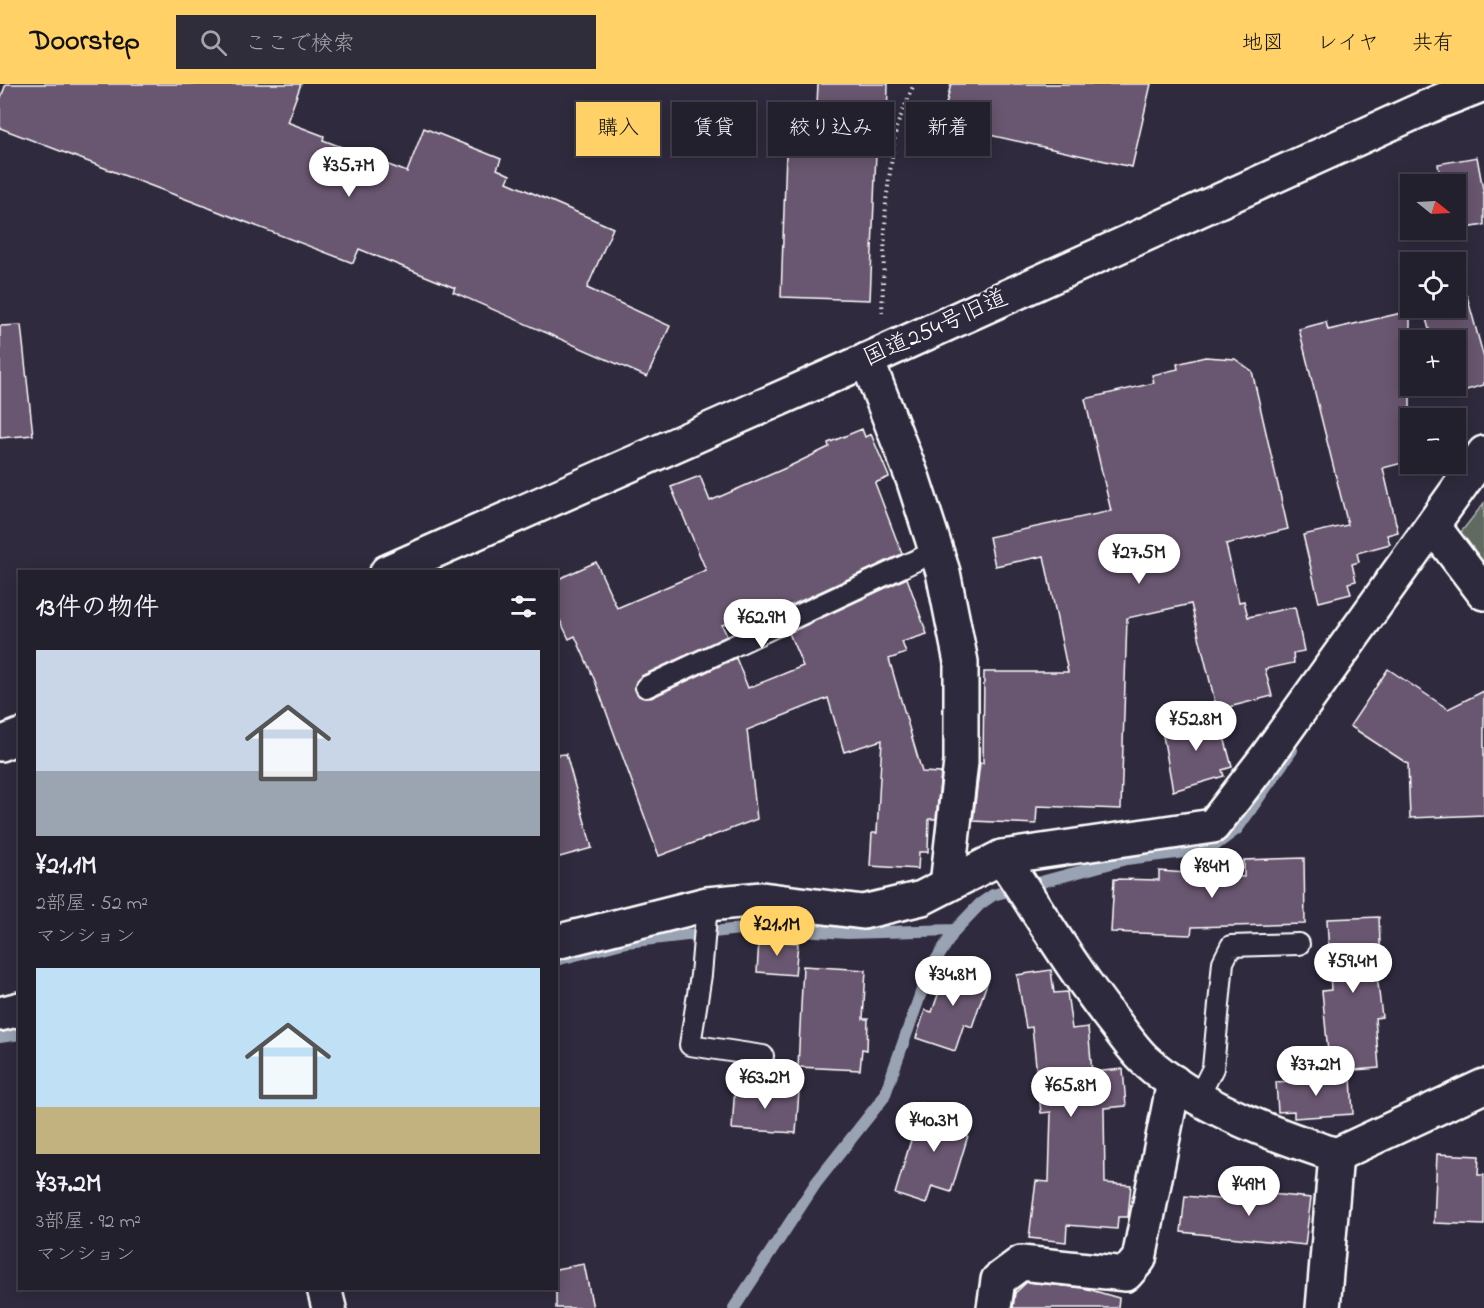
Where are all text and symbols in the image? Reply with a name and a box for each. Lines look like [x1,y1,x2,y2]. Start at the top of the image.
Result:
search box [176,15,596,69]
text: Doorstep [30,22,140,63]
icon: search [197,26,230,59]
text: ここで検索 [245,29,355,61]
text: 地図 [1242,29,1284,59]
text: レイヤ [1317,29,1379,59]
text: 共有 [1412,29,1454,59]
chip: 購入 [576,102,660,156]
chip: 賃貸 [672,102,756,156]
chip: 絞り込み [768,102,894,156]
chip: 新着 [906,102,990,156]
pin: ¥35.7M [300,147,398,198]
text: ¥35.7M [323,152,375,181]
north arrow [1400,174,1466,240]
map controls [1400,174,1466,474]
button: locate [1400,252,1466,318]
street label: 国道254号旧道 [858,281,1014,377]
button: + [1400,330,1466,396]
button: − [1400,408,1466,474]
pin: ¥27.5M [1090,534,1188,585]
text: ¥27.5M [1112,539,1166,568]
text: 13件の物件 [36,590,159,628]
icon: filters [507,590,540,623]
pin: ¥62.9M [713,599,811,650]
text: ¥62.9M [738,604,786,633]
icon: home [234,689,342,797]
pin: ¥52.8M [1147,701,1245,752]
text: ¥52.8M [1170,706,1222,735]
text: ¥21.1M [36,848,97,886]
pin: ¥84M [1176,848,1248,899]
text: ¥84M [1194,853,1230,882]
text: 2部屋 · 52 m² [36,890,148,919]
pin: ¥21.1M [728,906,826,957]
text: ¥21.1M [754,911,800,940]
text: マンション [36,923,135,952]
pin: ¥59.4M [1304,943,1402,994]
text: ¥59.4M [1328,948,1378,977]
pin: ¥34.8M [904,956,1002,1007]
text: ¥34.8M [929,961,977,990]
icon: home [234,1007,342,1115]
pin: ¥37.2M [1267,1046,1365,1097]
text: ¥37.2M [1291,1051,1341,1080]
pin: ¥63.2M [716,1059,814,1110]
text: ¥63.2M [739,1064,791,1093]
pin: ¥65.8M [1022,1067,1120,1118]
text: ¥65.8M [1045,1072,1097,1101]
pin: ¥40.3M [885,1102,983,1153]
text: ¥40.3M [909,1107,959,1136]
text: ¥37.2M [36,1166,102,1204]
pin: ¥49M [1213,1166,1285,1217]
text: ¥49M [1232,1171,1266,1200]
text: 3部屋 · 92 m² [36,1208,141,1237]
text: マンション [36,1241,135,1270]

